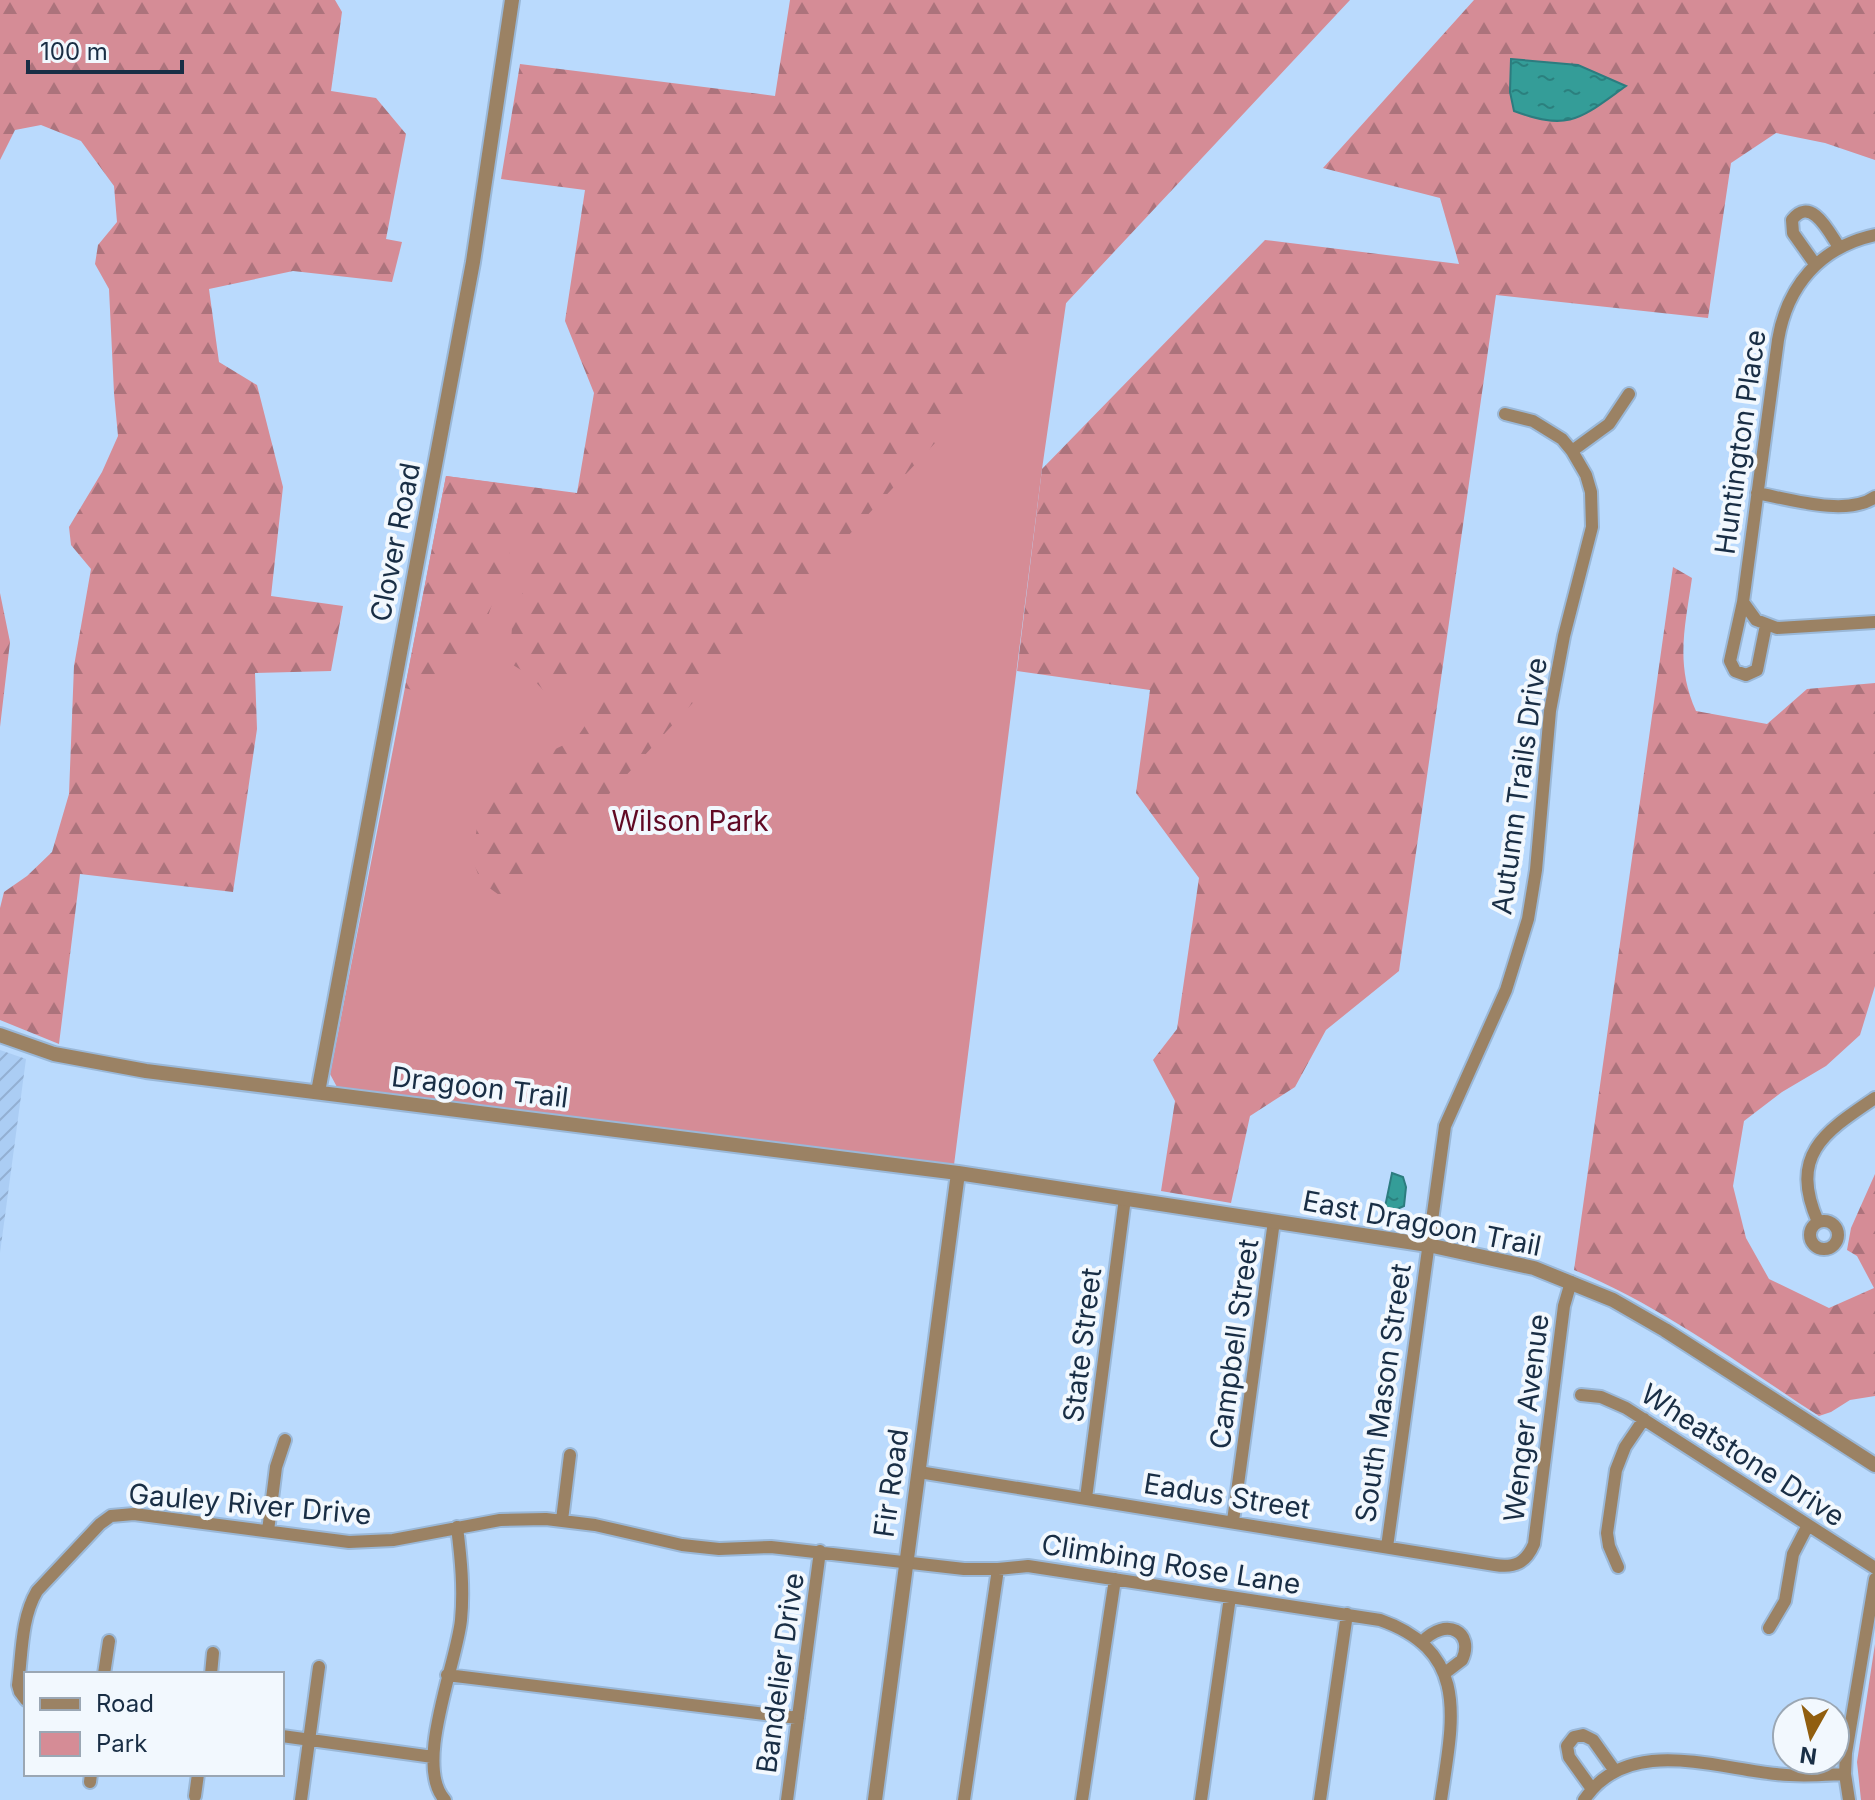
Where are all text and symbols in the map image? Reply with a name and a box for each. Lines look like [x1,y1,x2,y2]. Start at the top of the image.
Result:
scale bar [28,24,182,74]
text: 100 m [40,37,108,66]
street label: Huntington Place [1707,328,1773,556]
street label: Clover Road [363,460,427,624]
street label: Autumn Trails Drive [1484,655,1554,917]
park label: Wilson Park [611,804,769,838]
street label: Dragoon Trail [390,1059,570,1115]
street label: East Dragoon Trail [1300,1183,1544,1263]
street label: Campbell Street [1202,1237,1266,1451]
street label: South Mason Street [1348,1261,1418,1525]
street label: State Street [1056,1266,1108,1424]
street label: Wenger Avenue [1496,1312,1556,1524]
street label: Wheatstone Drive [1635,1376,1851,1534]
street label: Fir Road [867,1427,915,1539]
street label: Eadus Street [1141,1466,1313,1526]
street label: Gauley River Drive [127,1476,373,1532]
street label: Climbing Rose Lane [1039,1527,1303,1601]
street label: Bandelier Drive [749,1571,811,1775]
legend [24,1672,284,1776]
text: Road [96,1689,154,1718]
north arrow [1771,1696,1851,1776]
text: Park [96,1729,147,1758]
text: N [1798,1742,1818,1770]

